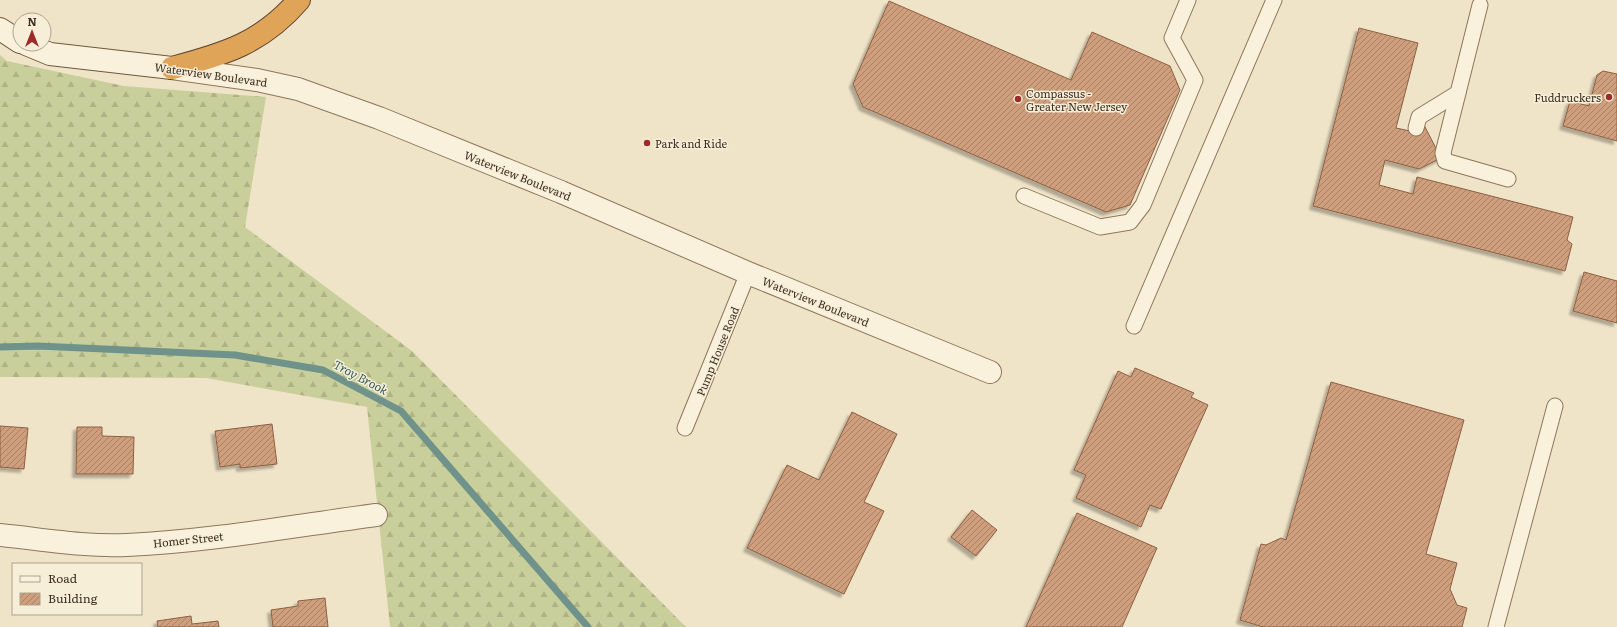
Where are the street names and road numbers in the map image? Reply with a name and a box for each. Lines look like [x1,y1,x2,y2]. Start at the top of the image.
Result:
street label: Waterview Boulevard [154,58,269,90]
street label: Waterview Boulevard [462,146,574,204]
street label: Waterview Boulevard [760,272,872,330]
street label: Pump House Road [692,304,742,398]
street label: Homer Street [152,527,224,551]

